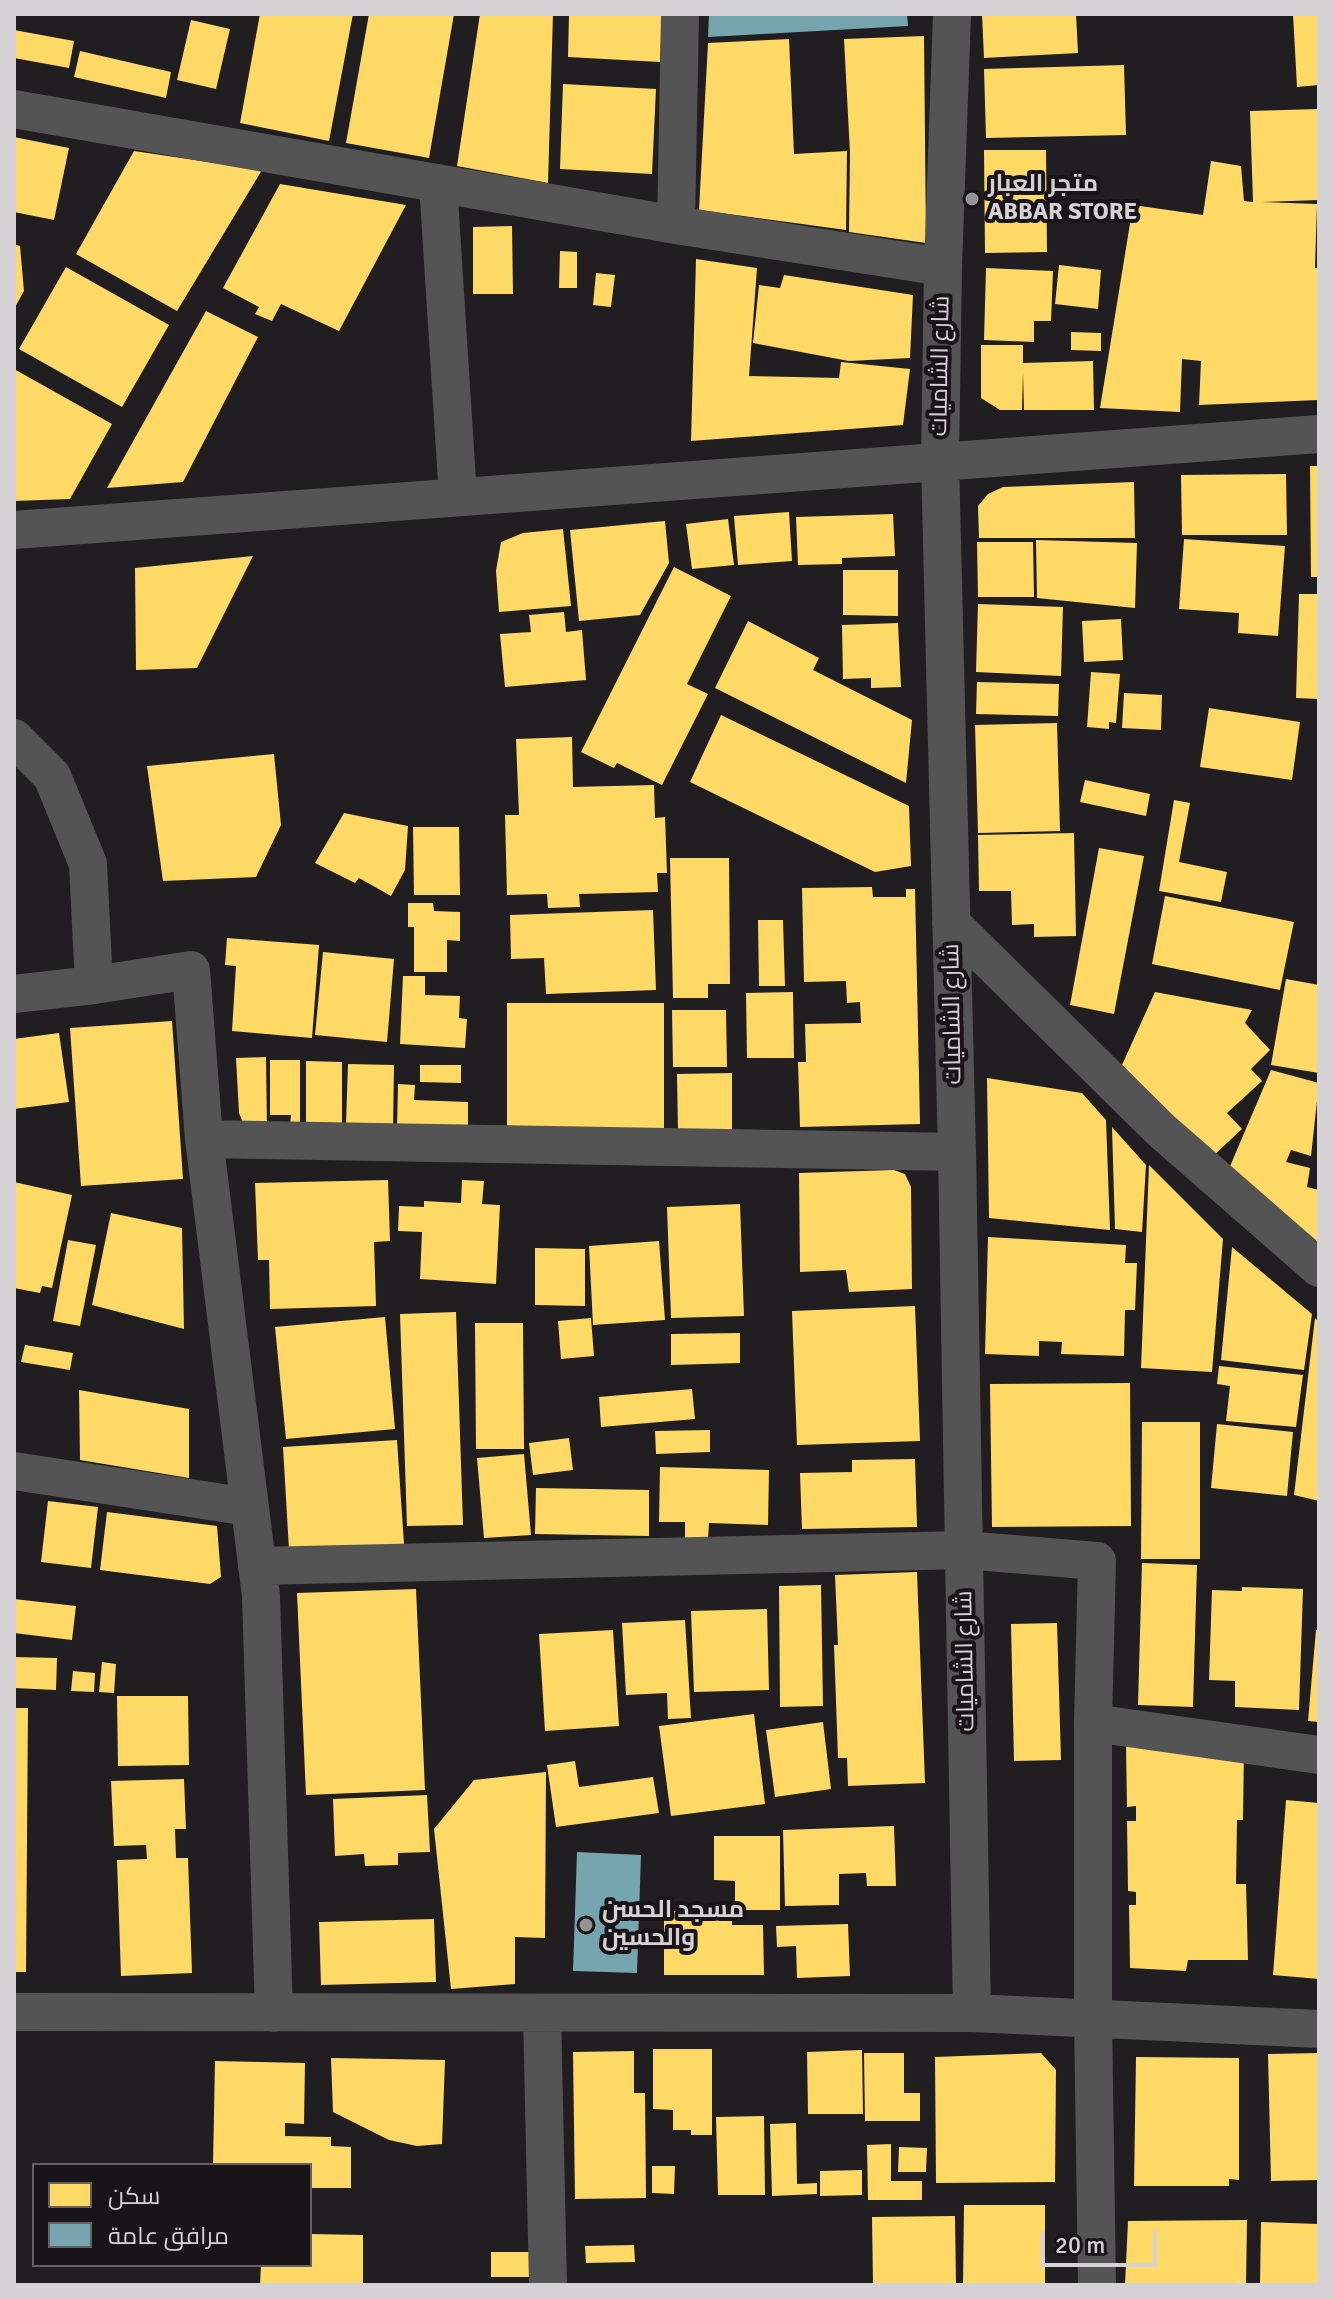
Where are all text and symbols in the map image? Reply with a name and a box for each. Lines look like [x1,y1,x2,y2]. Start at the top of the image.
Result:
place label: متجر العبار ABBAR STORE [988,171,1137,227]
marker: متجر العبار ABBAR STORE [963,190,981,208]
street label: شارع الشاميات [925,295,957,437]
street label: شارع الشاميات [937,943,969,1085]
street label: شارع الشاميات [950,1590,982,1732]
place label: مسجد الحسن والحسين [602,1897,744,1953]
marker: مسجد الحسن والحسين [577,1916,595,1934]
legend [32,2163,312,2267]
text: سكن [108,2181,160,2211]
scale bar [1045,2215,1161,2265]
text: مرافق عامة [108,2221,229,2251]
text: 20 m [1055,2230,1105,2260]

